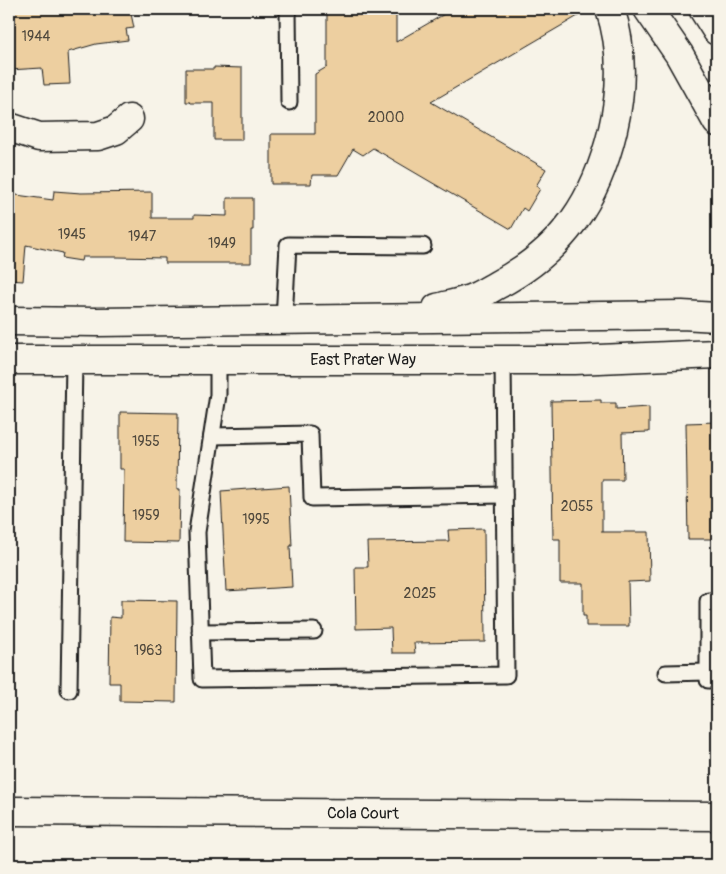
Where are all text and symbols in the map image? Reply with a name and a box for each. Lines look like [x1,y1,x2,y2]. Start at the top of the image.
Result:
house number: 1944 [22,28,50,45]
house number: 2000 [368,109,404,126]
house number: 1945 [58,226,86,243]
house number: 1947 [128,228,157,245]
house number: 1949 [208,235,236,252]
street label: East Prater Way [310,350,416,370]
house number: 1955 [132,433,160,450]
house number: 2055 [561,498,593,515]
house number: 1959 [132,507,160,524]
house number: 1995 [242,511,270,528]
house number: 2025 [404,585,436,602]
house number: 1963 [134,642,163,659]
street label: Cola Court [327,803,400,824]

